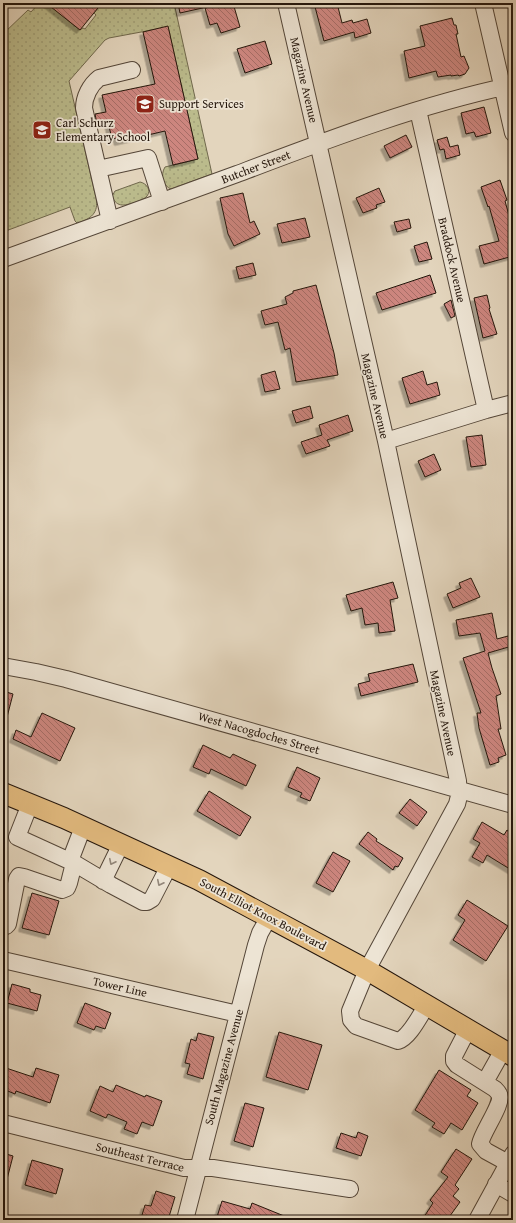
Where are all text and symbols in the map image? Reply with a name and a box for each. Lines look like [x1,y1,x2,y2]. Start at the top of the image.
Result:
street label: Magazine Avenue [286,35,323,125]
school or university icon: Support Services [134,93,156,115]
place label: Support Services [159,95,244,112]
place label: Carl Schurz Elementary School [56,114,151,145]
school or university icon: Carl Schurz Elementary School [31,119,53,141]
street label: Butcher Street [219,145,294,188]
street label: Braddock Avenue [434,216,471,305]
street label: Magazine Avenue [357,351,394,441]
street label: Magazine Avenue [426,668,461,758]
street label: West Nacogdoches Street [196,707,323,758]
one-way arrow [109,858,116,865]
street label: South Elliot Knox Boulevard [197,873,330,954]
one-way arrow [157,878,165,886]
street label: Tower Line [91,972,149,1001]
street label: South Magazine Avenue [200,1006,247,1127]
street label: Southeast Terrace [94,1137,187,1176]

